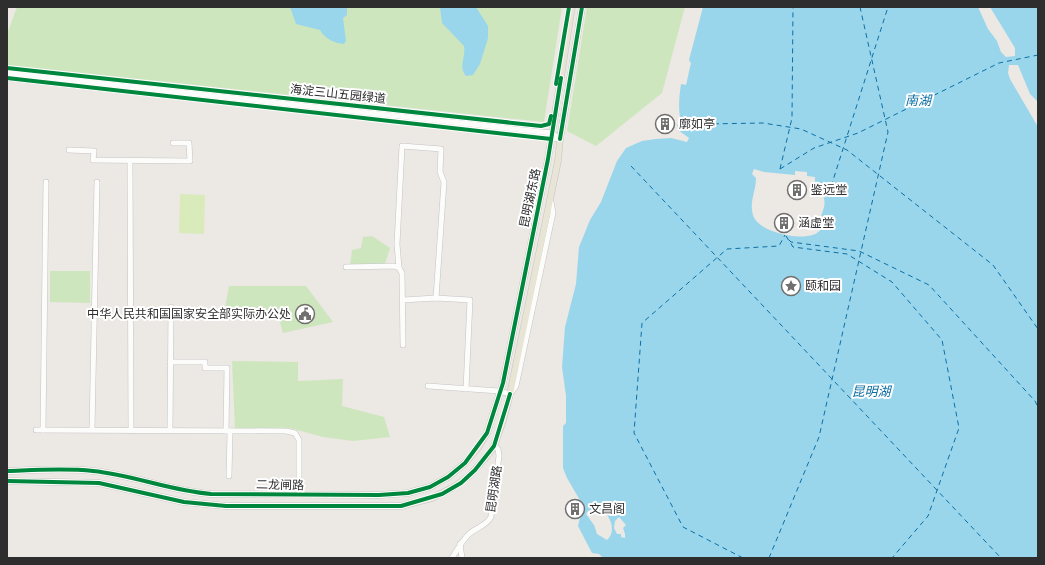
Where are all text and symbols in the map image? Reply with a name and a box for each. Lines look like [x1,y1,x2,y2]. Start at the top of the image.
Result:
street label: 海淀三山五园绿道 [290,82,386,105]
water label: 南湖 [905,94,933,108]
building icon: 廓如亭 [654,113,676,135]
place label: 廓如亭 [679,117,715,130]
street label: 昆明湖东路 [517,167,542,229]
building icon: 鉴远堂 [786,179,808,201]
place label: 鉴远堂 [810,183,847,196]
building icon: 涵虚堂 [773,212,795,234]
place label: 涵虚堂 [798,216,834,229]
place icon: 颐和园 [780,275,802,297]
place label: 颐和园 [805,279,841,292]
public building icon: 中华人民共和国国家安全部实际办公处 [294,303,316,325]
place label: 中华人民共和国国家安全部实际办公处 [87,307,291,320]
water label: 昆明湖 [851,385,892,399]
street label: 昆明湖路 [484,464,503,514]
street label: 二龙闸路 [256,478,304,491]
building icon: 文昌阁 [564,498,586,520]
place label: 文昌阁 [589,502,625,515]

